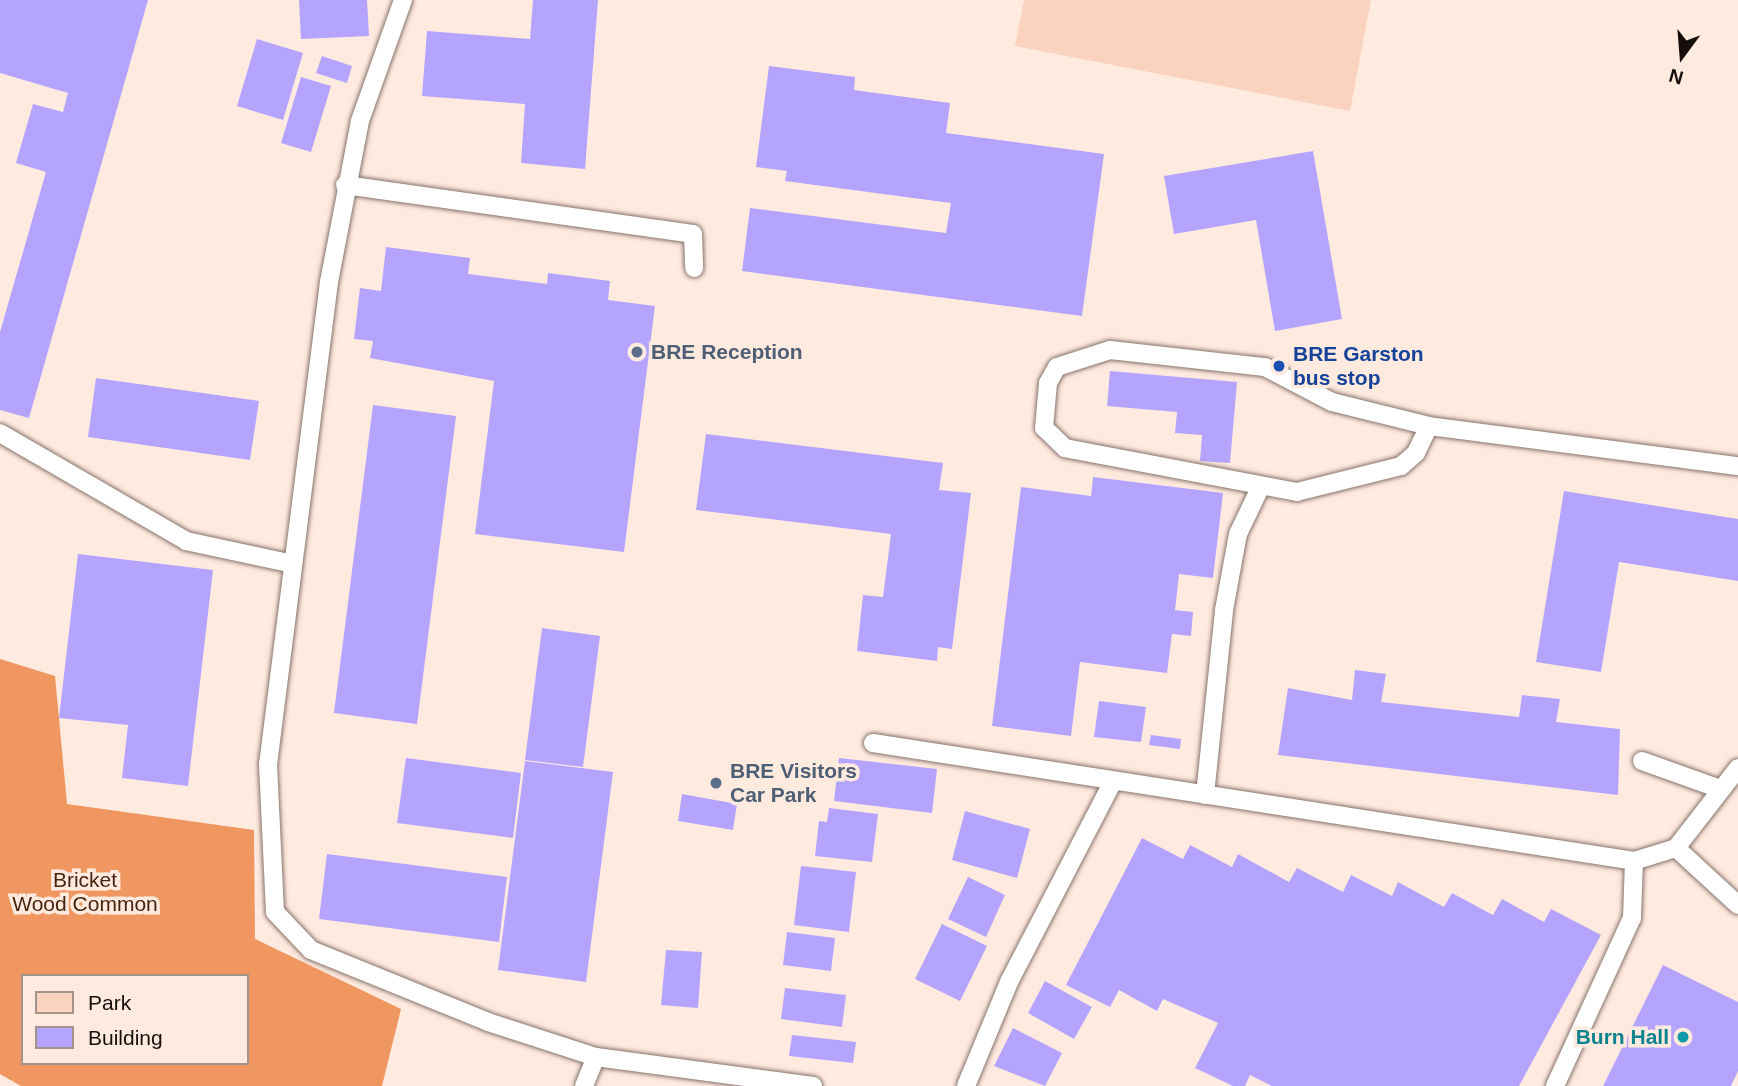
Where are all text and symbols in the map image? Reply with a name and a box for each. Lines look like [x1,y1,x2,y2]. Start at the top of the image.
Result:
north arrow [1647,21,1717,91]
text: N [1667,65,1686,89]
place label: BRE Reception [651,339,803,365]
place label: BRE Garston bus stop [1293,341,1424,391]
marker: BRE Reception [629,344,645,360]
marker: BRE Garston bus stop [1271,358,1287,374]
place label: BRE Visitors Car Park [730,758,857,808]
marker: BRE Visitors Car Park [708,775,724,791]
park label: Bricket Wood Common [12,867,158,917]
legend [21,974,248,1065]
text: Park [88,991,131,1014]
place label: Burn Hall [1576,1024,1669,1050]
text: Building [88,1026,163,1049]
marker: Burn Hall [1675,1029,1691,1045]

